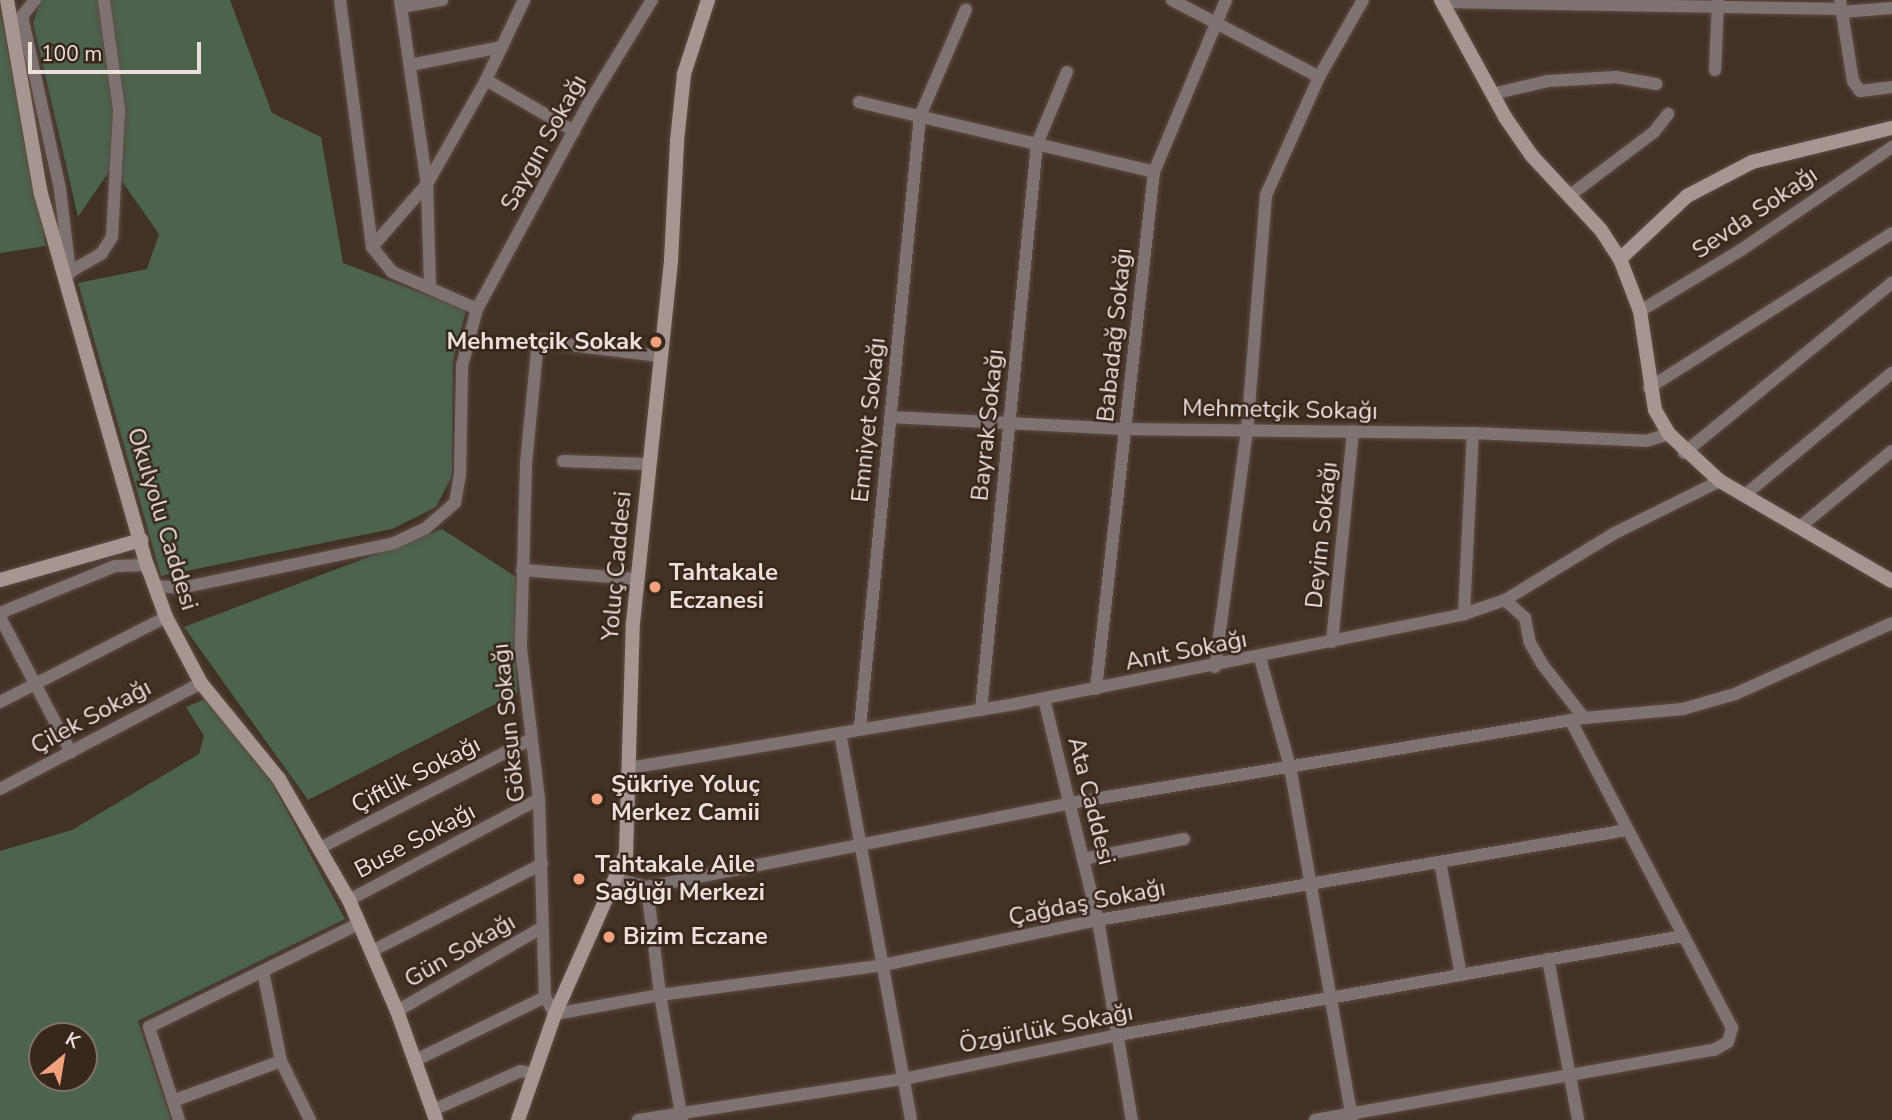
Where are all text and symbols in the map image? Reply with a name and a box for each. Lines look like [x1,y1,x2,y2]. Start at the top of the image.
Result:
scale bar [32,28,205,72]
text: 100 m [41,40,102,68]
street label: Saygın Sokağı [495,70,593,216]
street label: Sevda Sokağı [1687,161,1823,265]
street label: Babadağ Sokağı [1092,247,1138,423]
place label: Mehmetçik Sokak [447,328,642,356]
marker: Mehmetçik Sokak [648,334,664,350]
street label: Emniyet Sokağı [846,336,892,504]
street label: Bayrak Sokağı [966,347,1010,503]
street label: Mehmetçik Sokağı [1182,394,1378,426]
street label: Okulyolu Caddesi [121,424,203,614]
street label: Deyim Sokağı [1300,460,1344,610]
street label: Yoluç Caddesi [596,490,638,642]
place label: Tahtakale Eczanesi [669,559,778,615]
marker: Tahtakale Eczanesi [647,579,663,595]
street label: Anıt Sokağı [1123,625,1249,677]
street label: Göksun Sokağı [486,642,532,804]
street label: Çilek Sokağı [26,673,156,761]
street label: Çiftlik Sokağı [347,730,485,820]
street label: Ata Caddesi [1061,734,1121,868]
place label: Şükriye Yoluç Merkez Camii [611,771,760,827]
marker: Şükriye Yoluç Merkez Camii [589,791,605,807]
street label: Buse Sokağı [350,797,480,885]
place label: Tahtakale Aile Sağlığı Merkezi [595,851,765,907]
marker: Tahtakale Aile Sağlığı Merkezi [569,869,589,889]
street label: Çağdaş Sokağı [1006,874,1168,932]
street label: Gün Sokağı [400,908,520,994]
place label: Bizim Eczane [623,923,768,951]
marker: Bizim Eczane [601,929,617,945]
street label: Özgürlük Sokağı [957,998,1135,1060]
north arrow [28,1022,98,1092]
text: K [61,1026,84,1055]

